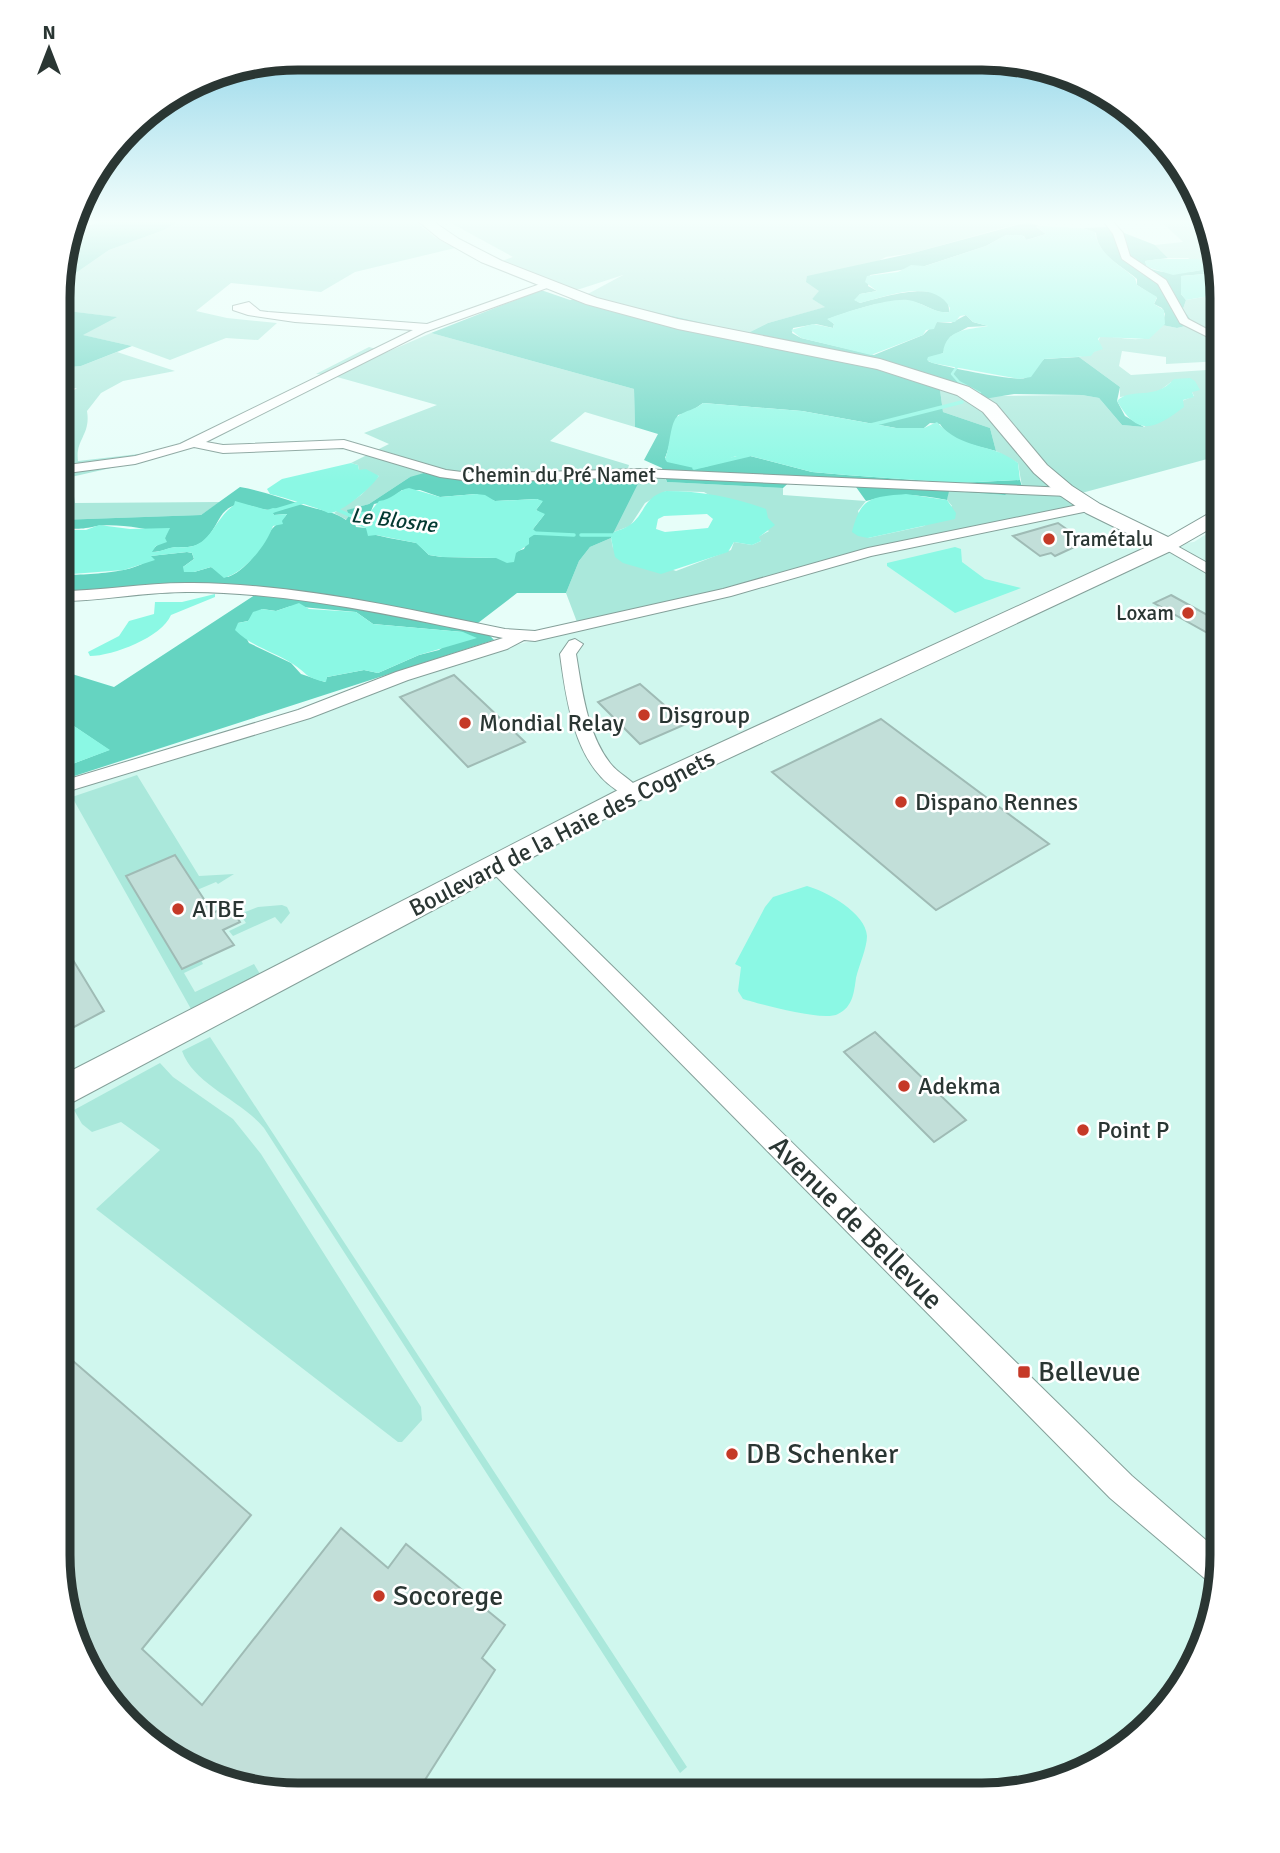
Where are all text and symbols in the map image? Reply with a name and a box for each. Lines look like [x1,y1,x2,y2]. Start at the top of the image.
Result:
north arrow [14,14,84,84]
text: N [42,21,56,45]
street label: Chemin du Pré Namet [462,462,656,488]
water label: Le Blosne [350,502,440,538]
place label: Tramétalu [1063,526,1153,552]
marker: Tramétalu [1041,531,1057,547]
place label: Loxam [1116,600,1174,626]
marker: Loxam [1180,605,1196,621]
place label: Disgroup [658,700,750,730]
marker: Disgroup [636,707,652,723]
place label: Mondial Relay [479,708,624,738]
marker: Mondial Relay [457,715,473,731]
street label: Boulevard de la Haie des Cognets [404,743,720,923]
place label: Dispano Rennes [915,787,1078,817]
marker: Dispano Rennes [893,794,909,810]
place label: ATBE [192,894,245,924]
marker: ATBE [170,901,186,917]
place label: Adekma [918,1071,1001,1101]
marker: Adekma [896,1078,912,1094]
place label: Point P [1097,1115,1169,1145]
marker: Point P [1075,1122,1091,1138]
street label: Avenue de Bellevue [762,1129,950,1317]
place label: Bellevue [1038,1355,1141,1389]
marker: Bellevue [1016,1364,1032,1380]
place label: DB Schenker [746,1437,899,1471]
marker: DB Schenker [724,1446,740,1462]
place label: Socorege [393,1579,503,1613]
marker: Socorege [371,1588,387,1604]

